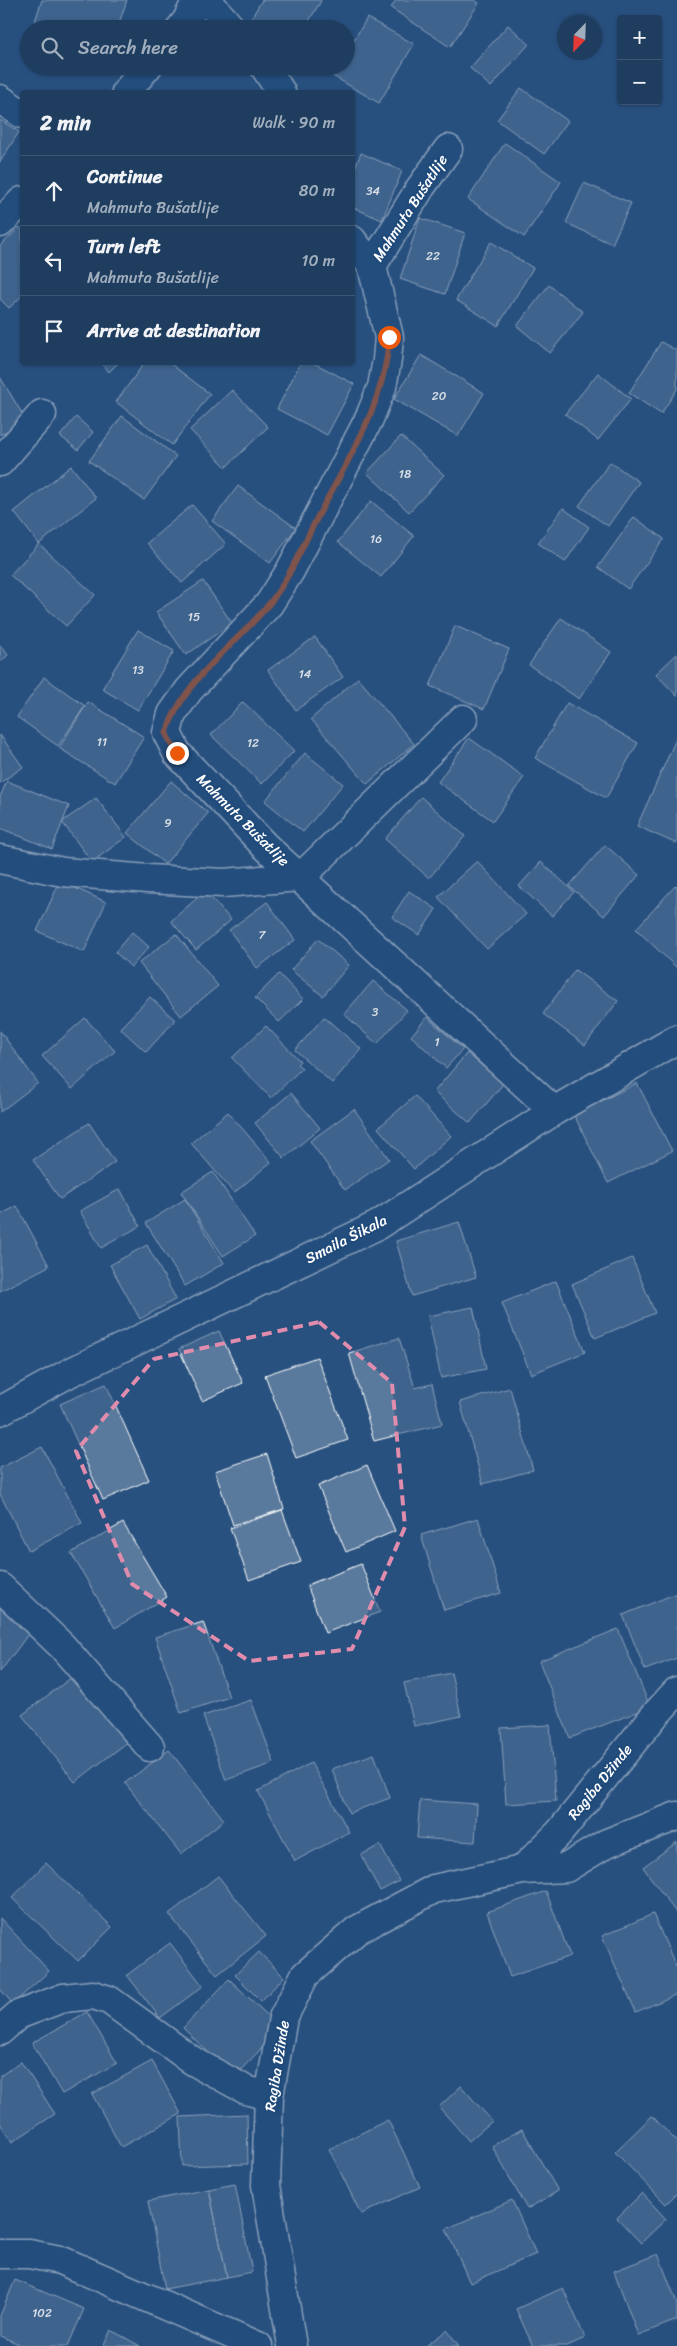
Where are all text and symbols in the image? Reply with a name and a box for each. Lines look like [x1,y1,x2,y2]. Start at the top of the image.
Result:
north arrow [557,15,602,60]
map controls [617,15,662,105]
button: + [617,15,662,60]
search box [20,20,355,75]
text: Search here [78,31,178,64]
icon: search [38,34,66,62]
button: − [617,60,662,105]
text: 2 min [40,104,91,142]
text: Walk · 90 m [253,108,335,137]
street label: Mahmuta Bušatlije [365,149,455,267]
text: Continue [87,160,163,193]
text: 80 m [299,176,335,205]
icon: ahead [40,177,68,205]
house number: 34 [366,180,381,202]
text: Mahmuta Bušatlije [87,193,219,222]
text: Turn left [87,230,160,263]
house number: 22 [426,245,440,267]
text: 10 m [302,246,335,275]
icon: left [40,247,68,275]
text: Mahmuta Bušatlije [87,263,219,292]
text: Arrive at destination [87,314,260,347]
icon: arrive [40,317,68,345]
route start [378,326,401,349]
house number: 20 [432,385,447,407]
house number: 18 [399,463,411,485]
house number: 16 [370,528,382,550]
house number: 15 [188,606,200,628]
house number: 13 [132,659,144,681]
house number: 14 [299,663,312,685]
house number: 11 [97,731,107,753]
house number: 12 [247,732,259,754]
route end [166,742,189,765]
street label: Mahmuta Bušatlije [190,767,296,873]
house number: 9 [164,812,172,834]
house number: 7 [259,924,267,946]
house number: 3 [372,1001,379,1023]
house number: 1 [434,1031,440,1053]
street label: Smaila Šikala [300,1207,392,1271]
street label: Ragiba Džinde [561,1738,639,1826]
street label: Ragiba Džinde [257,2018,297,2113]
house number: 102 [32,2302,52,2324]

